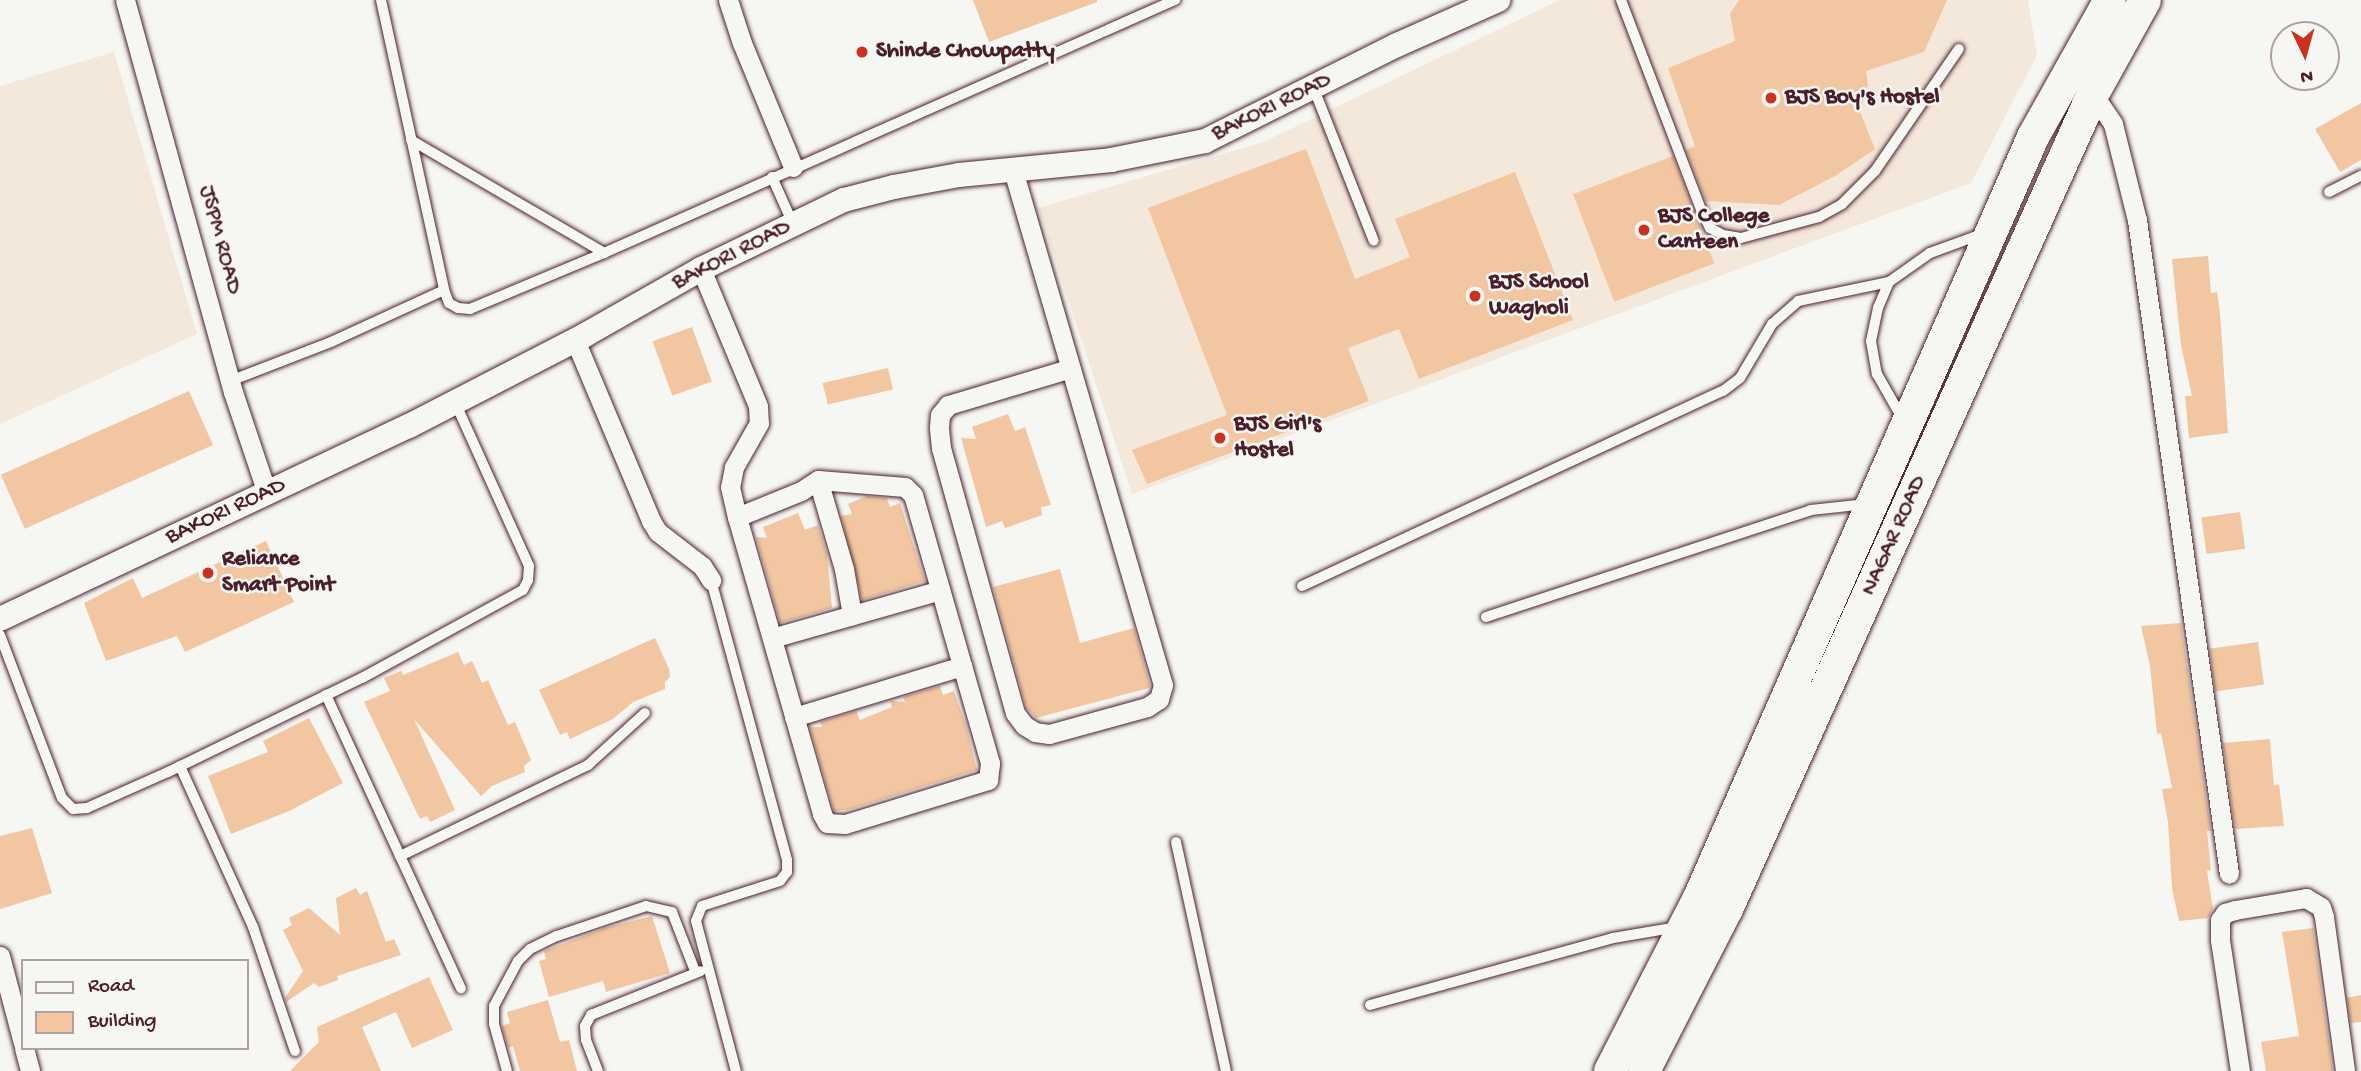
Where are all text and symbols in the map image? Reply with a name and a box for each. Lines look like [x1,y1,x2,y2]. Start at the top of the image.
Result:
north arrow [2270,21,2340,91]
place label: Shinde Chowpatty [876,38,1054,66]
marker: Shinde Chowpatty [854,44,870,60]
text: N [2300,63,2314,87]
street label: BAKORI ROAD [1208,67,1336,149]
place label: BJS Boy's Hostel [1785,84,1940,112]
marker: BJS Boy's Hostel [1763,90,1779,106]
street label: JSPM ROAD [191,183,247,297]
place label: BJS College Canteen [1658,203,1769,257]
street label: BAKORI ROAD [668,214,796,298]
marker: BJS College Canteen [1636,222,1652,238]
place label: BJS School Wagholi [1489,269,1589,323]
marker: BJS School Wagholi [1467,288,1483,304]
place label: BJS Girl's Hostel [1234,411,1321,465]
marker: BJS Girl's Hostel [1212,430,1228,446]
street label: BAKORI ROAD [162,472,290,552]
street label: NAGAR ROAD [1856,472,1934,600]
place label: Reliance Smart Point [222,546,335,600]
marker: Reliance Smart Point [200,565,216,581]
legend [21,959,248,1050]
text: Road [88,975,134,1000]
text: Building [88,1010,157,1035]

